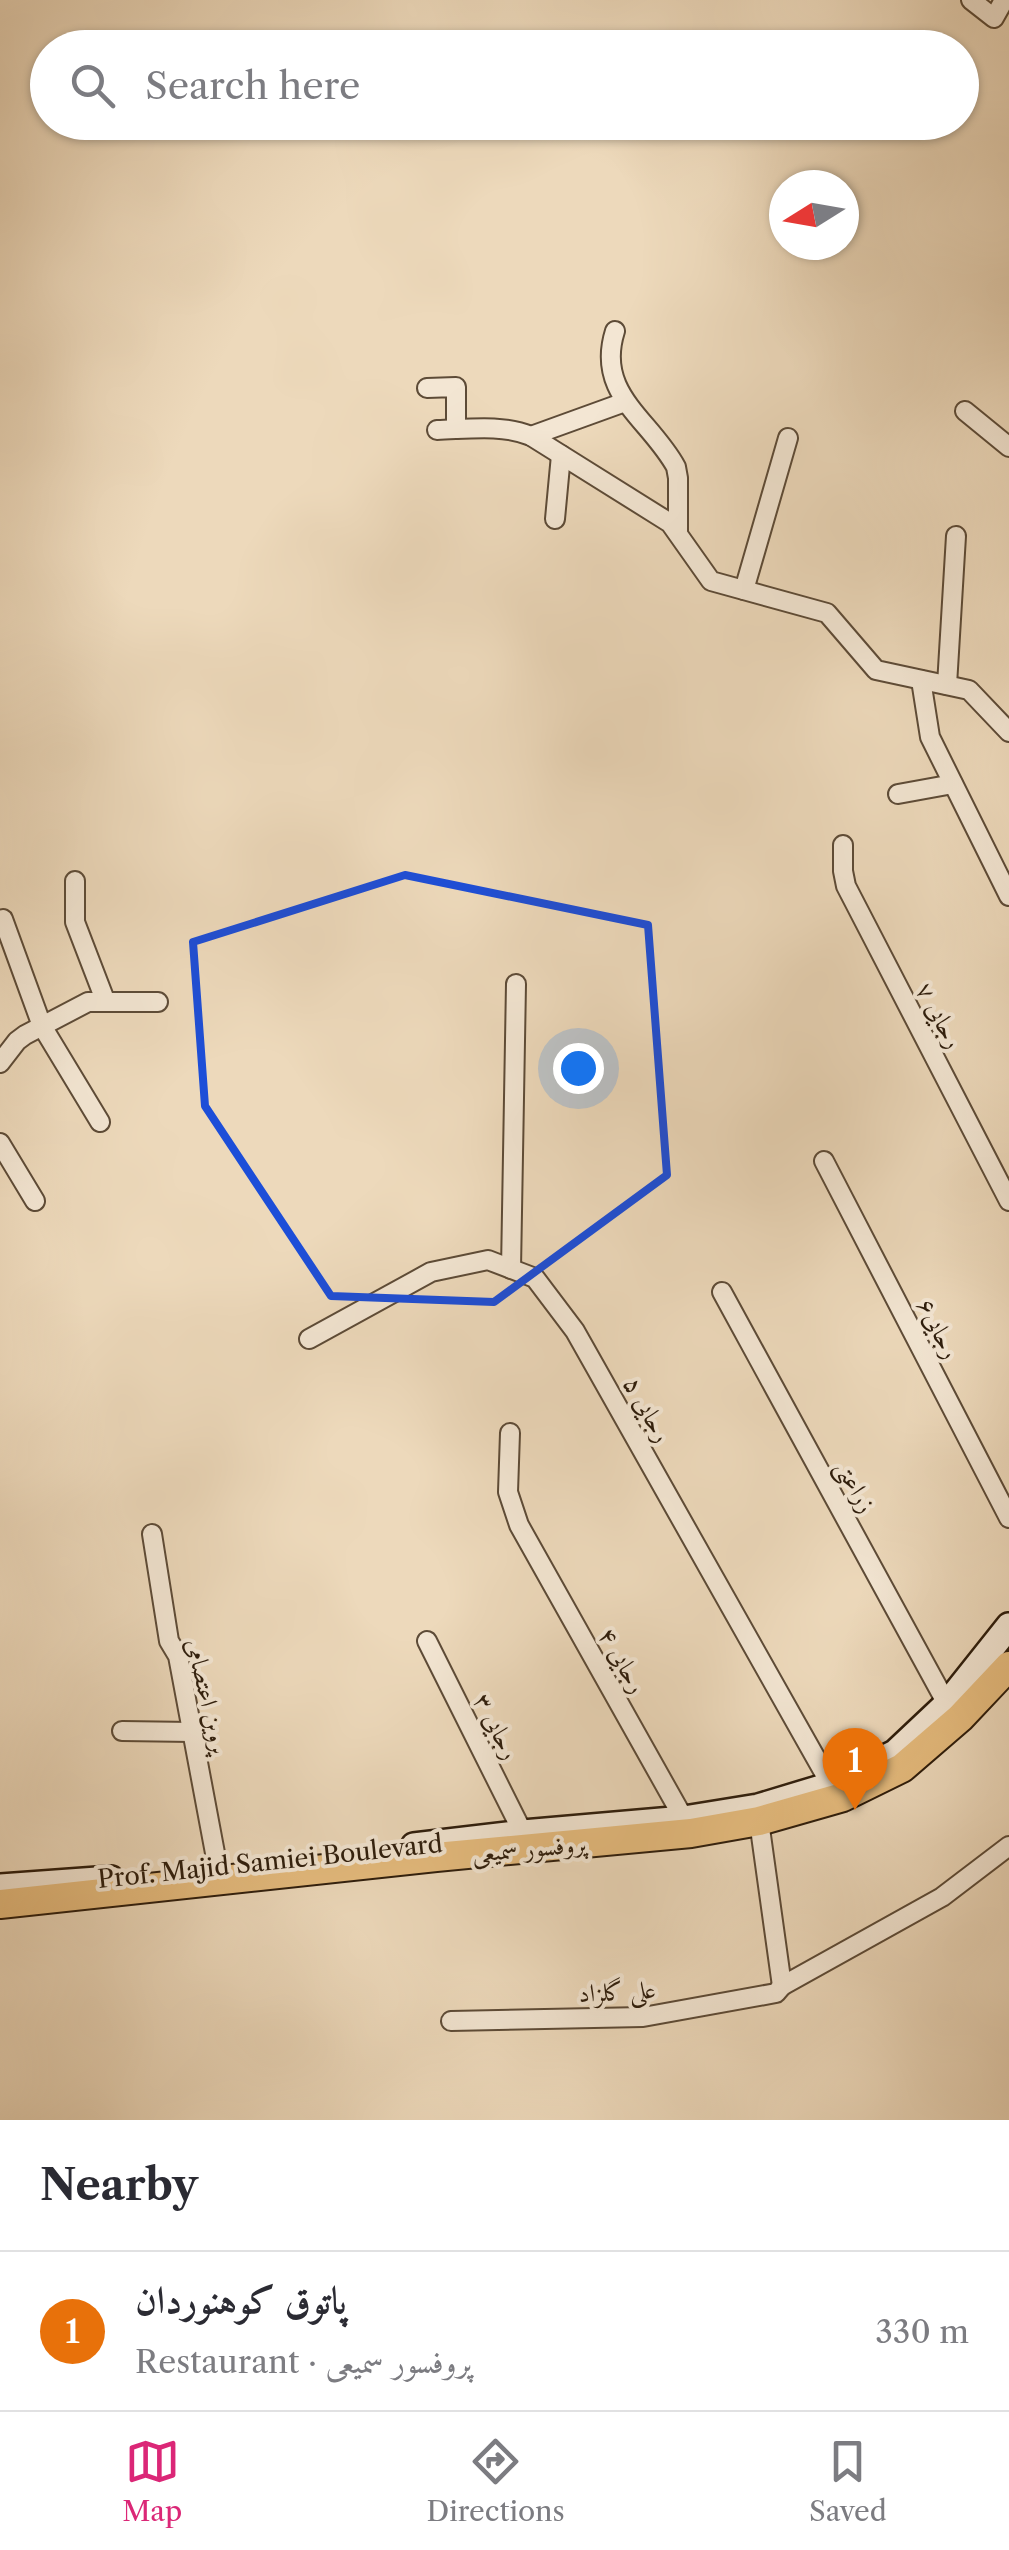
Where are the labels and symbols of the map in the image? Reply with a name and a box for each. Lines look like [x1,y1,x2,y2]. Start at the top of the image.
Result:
north arrow [769,170,859,260]
street label: رجایی ۷ [908,977,970,1054]
your location [553,1043,604,1094]
street label: رجایی۶ [909,1293,967,1364]
street label: رجایی ۵ [616,1371,678,1448]
street label: زراعتی [827,1454,883,1519]
street label: رجایی ۴ [591,1622,653,1699]
street label: پروین اعتصامی [179,1636,236,1759]
street label: رجایی ۳ [466,1688,526,1765]
pin: 1 [822,1728,888,1810]
street label: Prof. Majid Samiei Boulevard [96,1828,444,1895]
street label: پروفسور سمیعی [471,1828,590,1870]
street label: علی گلزاد [577,1974,657,2012]

